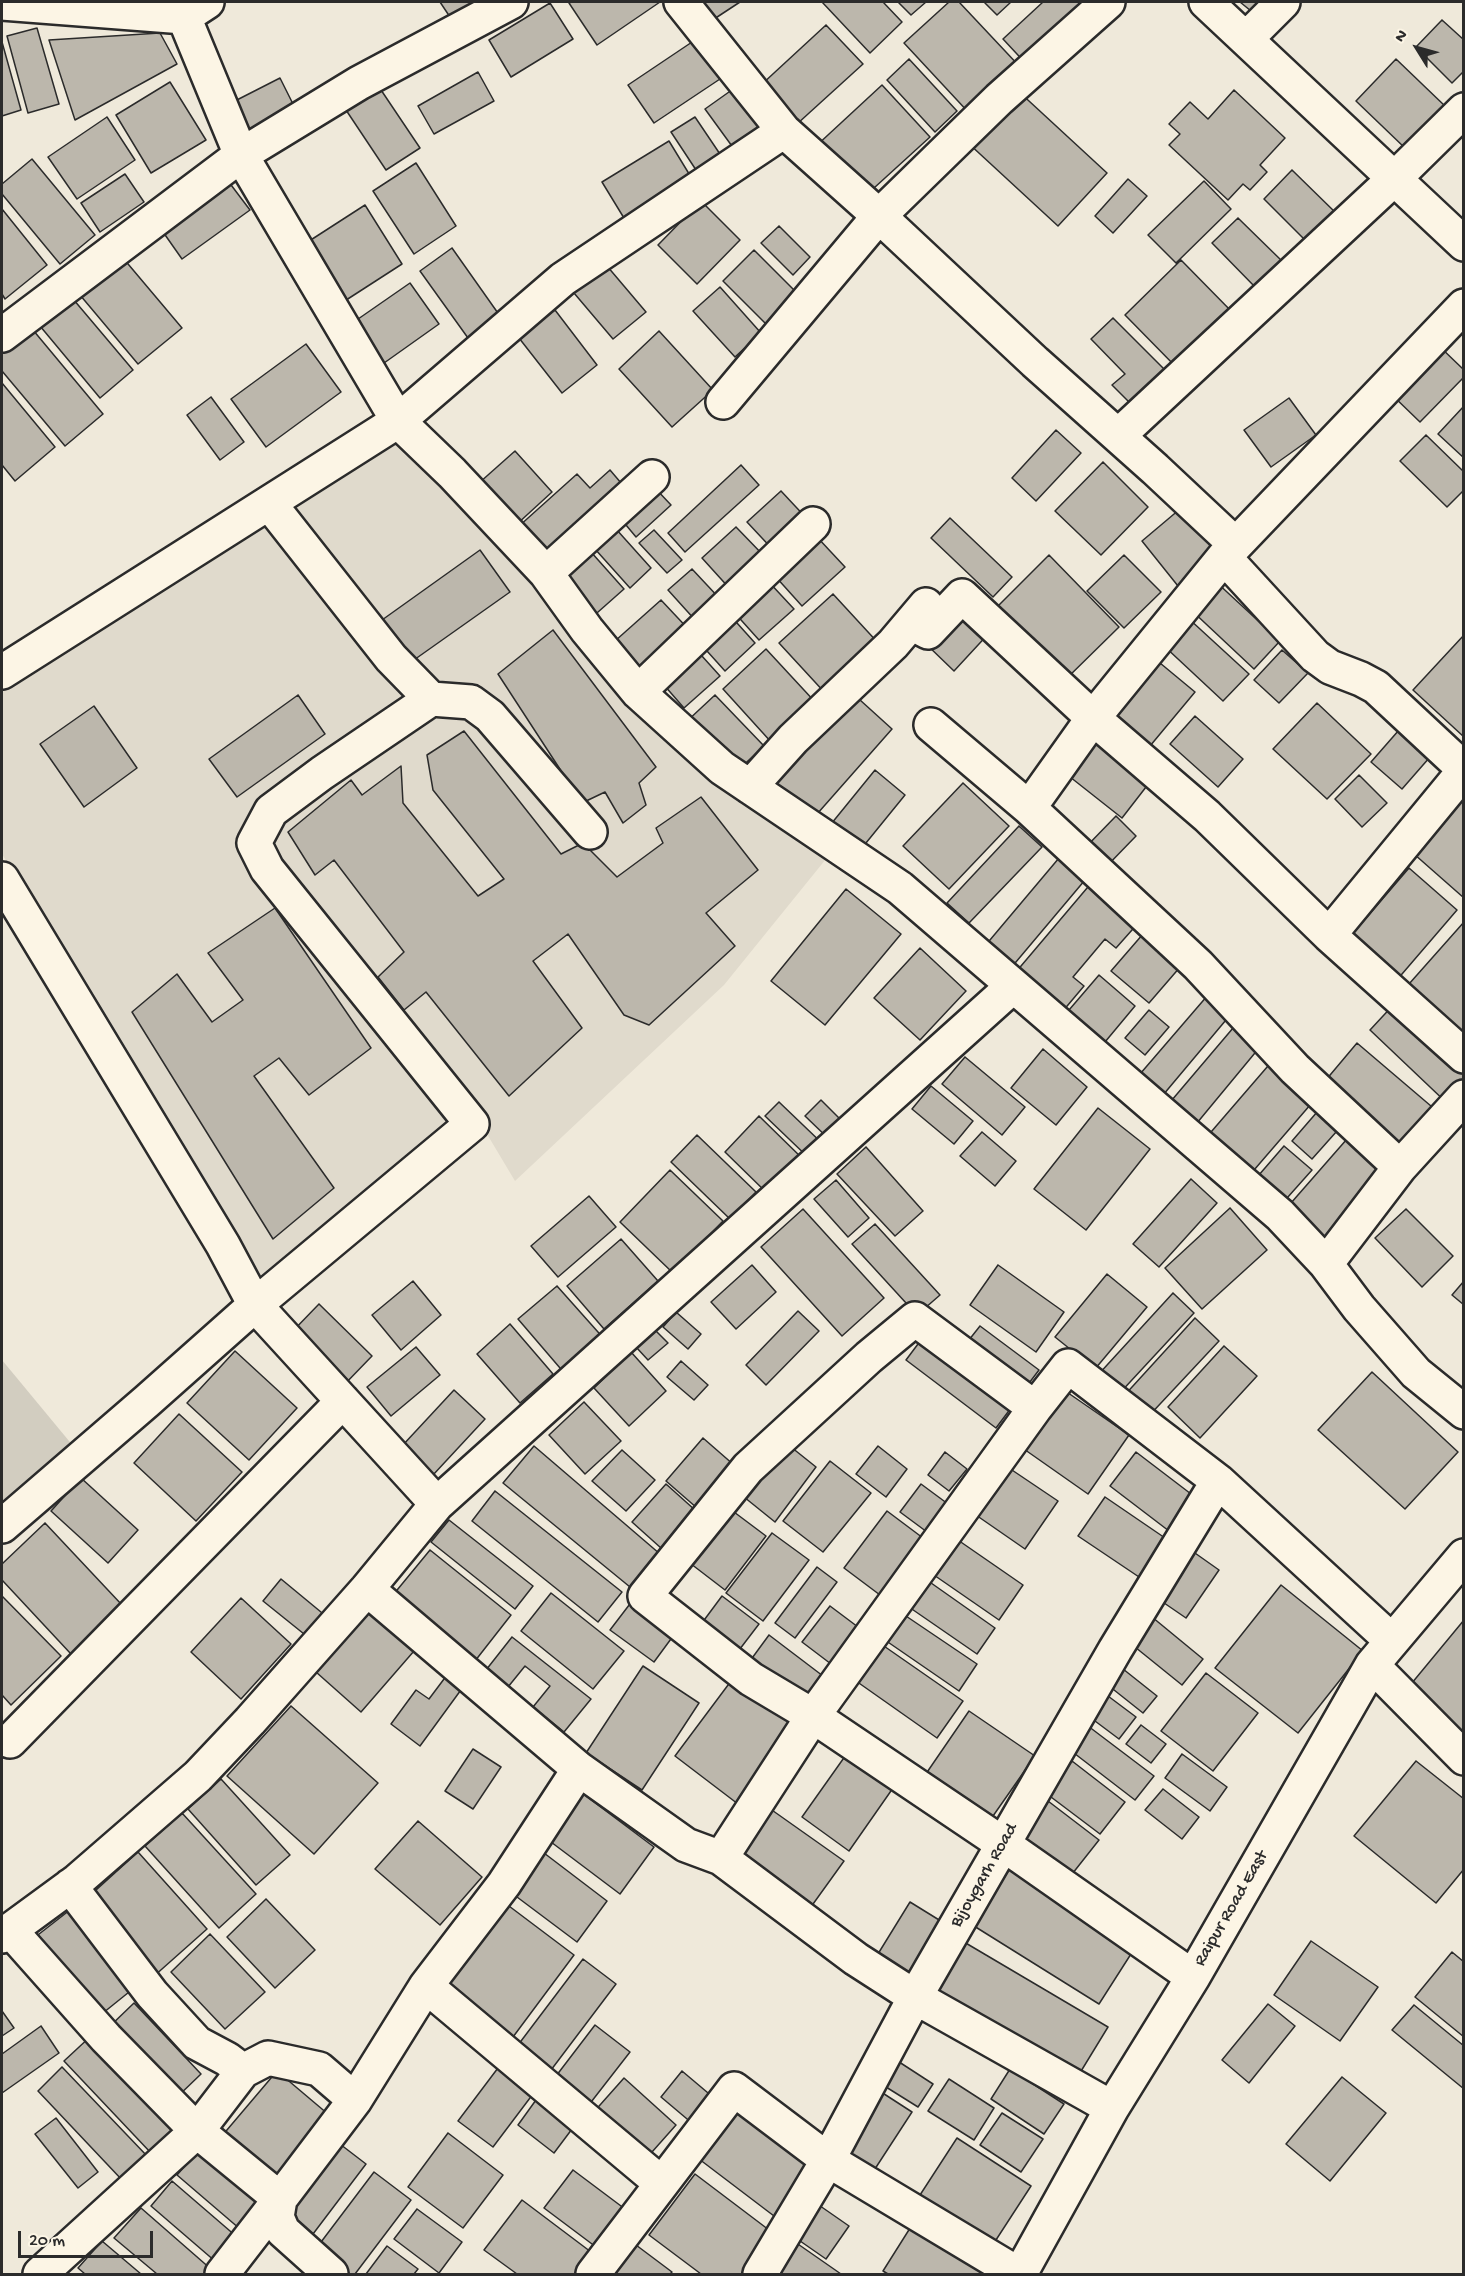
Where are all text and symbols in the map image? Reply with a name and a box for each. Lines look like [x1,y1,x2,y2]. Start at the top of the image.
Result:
north arrow [1387,18,1447,78]
text: N [1391,27,1413,47]
street label: Bijoygarh Road [947,1820,1023,1932]
street label: Raipur Road East [1190,1847,1274,1971]
scale bar [21,2219,156,2257]
text: 20 m [29,2231,65,2252]

